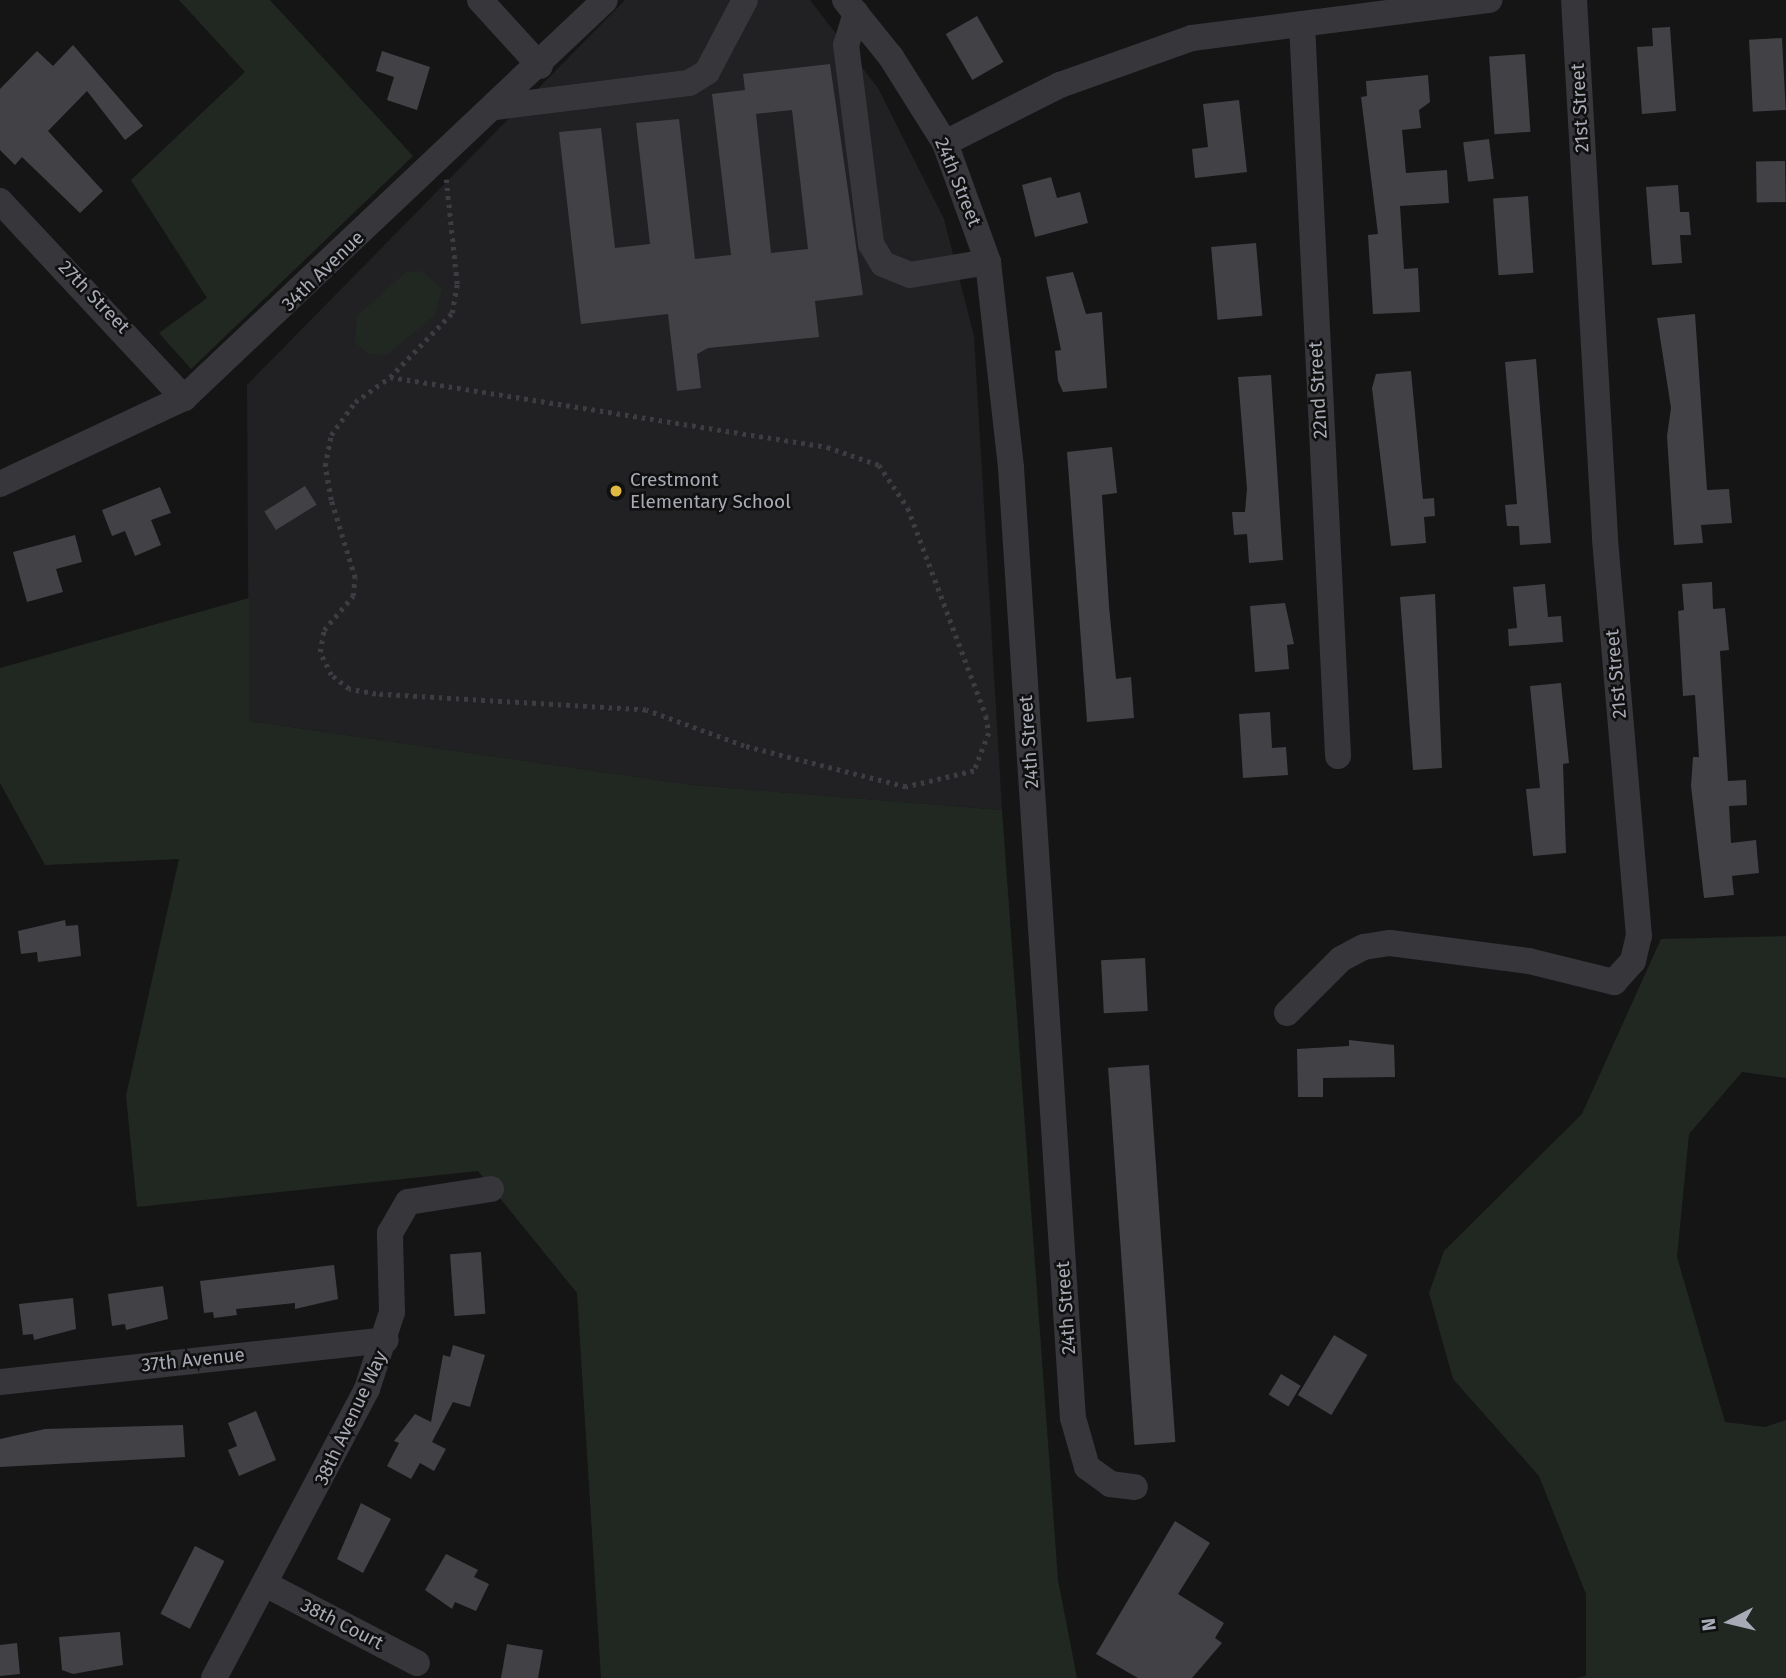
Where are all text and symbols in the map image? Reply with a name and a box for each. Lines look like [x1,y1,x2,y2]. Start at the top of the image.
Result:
street label: 21st Street [1566,63,1594,153]
street label: 24th Street [930,134,986,230]
street label: 34th Avenue [277,226,369,316]
street label: 27th Street [54,256,134,338]
street label: 22nd Street [1304,341,1332,439]
place label: Crestmont Elementary School [630,469,791,513]
marker: Crestmont Elementary School [608,483,624,499]
street label: 21st Street [1601,628,1631,720]
street label: 24th Street [1014,695,1044,789]
street label: 24th Street [1051,1261,1081,1355]
street label: 37th Avenue [140,1343,246,1377]
street label: 38th Avenue Way [310,1347,392,1489]
north arrow [1695,1587,1765,1657]
street label: 38th Court [297,1594,387,1654]
text: N [1696,1617,1721,1632]

